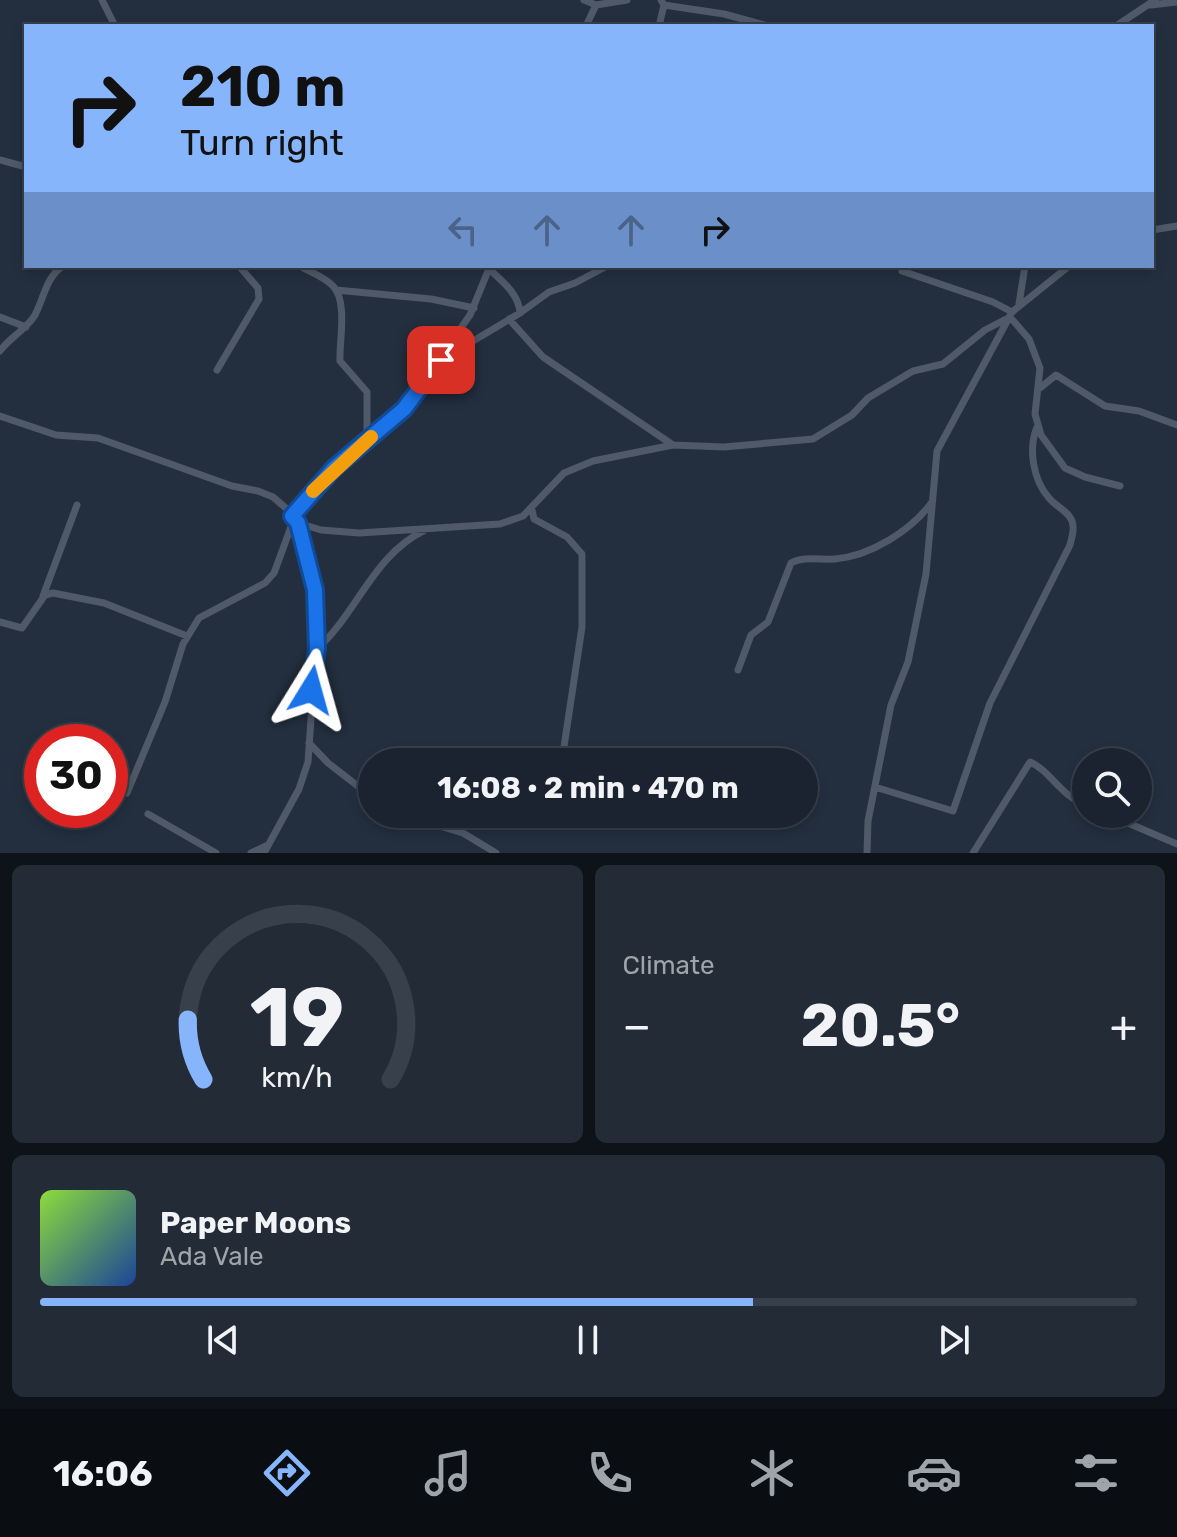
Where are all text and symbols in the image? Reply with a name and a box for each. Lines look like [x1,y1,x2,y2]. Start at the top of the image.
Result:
text: 210 m [180,54,346,120]
icon: right [48,56,152,160]
text: Turn right [180,121,344,164]
icon: left [441,208,485,252]
icon: ahead [525,208,569,252]
icon: ahead [609,208,653,252]
icon: right [693,208,737,252]
pin [407,326,475,394]
icon: arrive [419,338,463,382]
position arrow [269,648,353,732]
speed limit sign: 30 [24,724,128,828]
map controls [1072,748,1152,828]
button: search [1072,748,1152,828]
text: 16:08 · 2 min · 470 m [437,770,739,806]
text: Climate [623,950,715,981]
text: 19 [250,968,345,1067]
text: 20.5° [800,990,960,1061]
text: − [623,1000,651,1052]
text: + [1110,1000,1137,1052]
text: km/h [262,1060,333,1094]
text: Paper Moons [160,1205,351,1241]
text: Ada Vale [160,1241,264,1272]
icon: previous [201,1318,245,1362]
icon: pause [566,1318,610,1362]
icon: next [932,1318,976,1362]
icon: directions [259,1445,315,1501]
icon: music [420,1445,476,1501]
icon: phone [582,1445,638,1501]
icon: climate [744,1445,800,1501]
icon: car [906,1445,962,1501]
icon: filters [1068,1445,1124,1501]
text: 16:06 [53,1452,153,1495]

